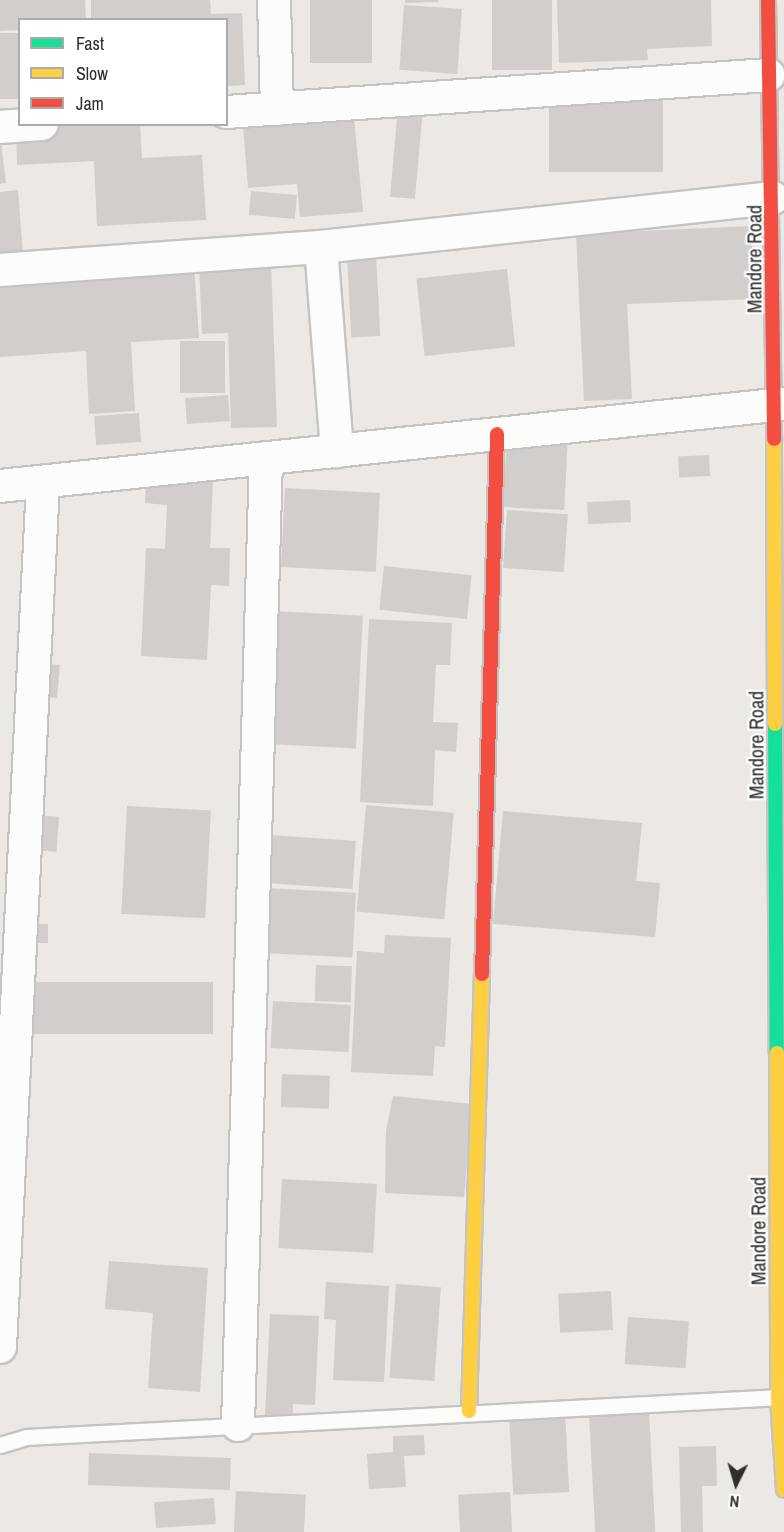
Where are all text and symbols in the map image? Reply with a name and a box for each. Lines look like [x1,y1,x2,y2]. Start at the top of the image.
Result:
legend [18,18,228,126]
text: Fast [76,31,104,56]
text: Slow [76,61,108,86]
text: Jam [76,91,104,116]
street label: Mandore Road [742,205,766,313]
street label: Mandore Road [744,691,768,799]
street label: Mandore Road [746,1177,770,1285]
north arrow [706,1454,766,1514]
text: N [729,1491,740,1513]

